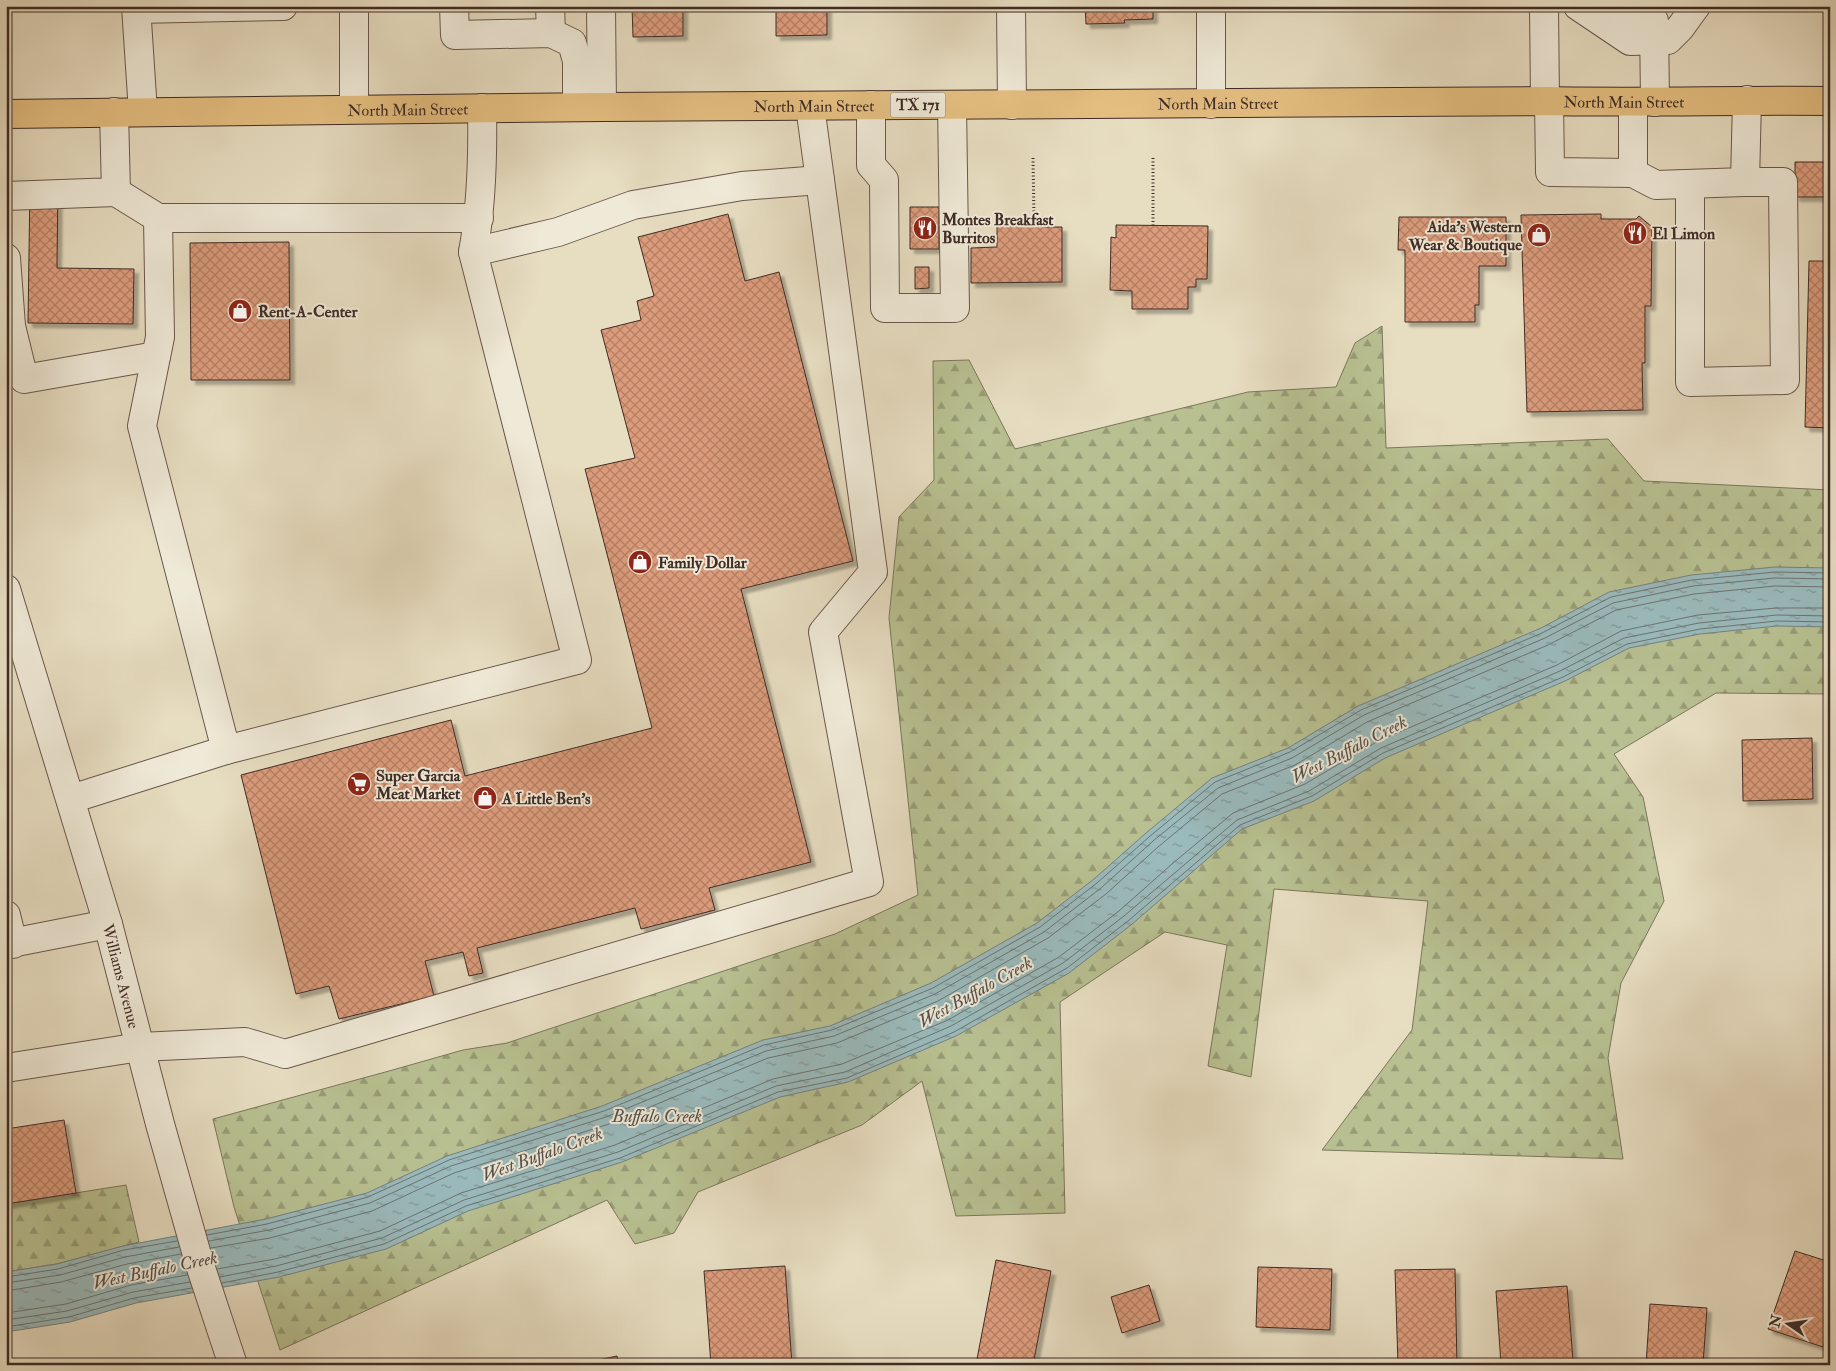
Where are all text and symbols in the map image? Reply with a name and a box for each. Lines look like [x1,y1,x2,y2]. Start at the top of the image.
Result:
road number: TX 171 [890,92,946,118]
street label: North Main Street [1563,92,1685,113]
street label: North Main Street [1157,94,1279,114]
street label: North Main Street [753,96,875,117]
street label: North Main Street [347,100,469,121]
place label: Montes Breakfast Burritos [941,210,1054,248]
restaurant icon: Montes Breakfast Burritos [912,215,938,241]
place label: Aida's Western Wear & Boutique [1408,217,1523,256]
restaurant icon: El Limon [1622,220,1648,246]
shop icon: Aida's Western Wear & Boutique [1526,222,1552,248]
place label: El Limon [1652,224,1716,244]
shop icon: Rent-A-Center [227,298,253,324]
place label: Rent-A-Center [258,302,359,322]
shop icon: Family Dollar [627,549,653,575]
place label: Family Dollar [658,553,748,574]
water label: West Buffalo Creek [1287,710,1411,788]
place label: Super Garcia Meat Market [375,766,461,804]
supermarket icon: Super Garcia Meat Market [346,771,372,797]
shop icon: A Little Ben's [472,785,498,811]
place label: A Little Ben's [501,789,591,809]
street label: Williams Avenue [97,921,144,1031]
water label: West Buffalo Creek [914,952,1036,1033]
water label: Buffalo Creek [611,1105,702,1128]
water label: West Buffalo Creek [479,1122,606,1187]
water label: West Buffalo Creek [91,1246,220,1295]
north arrow [1764,1298,1814,1348]
text: N [1766,1313,1786,1330]

